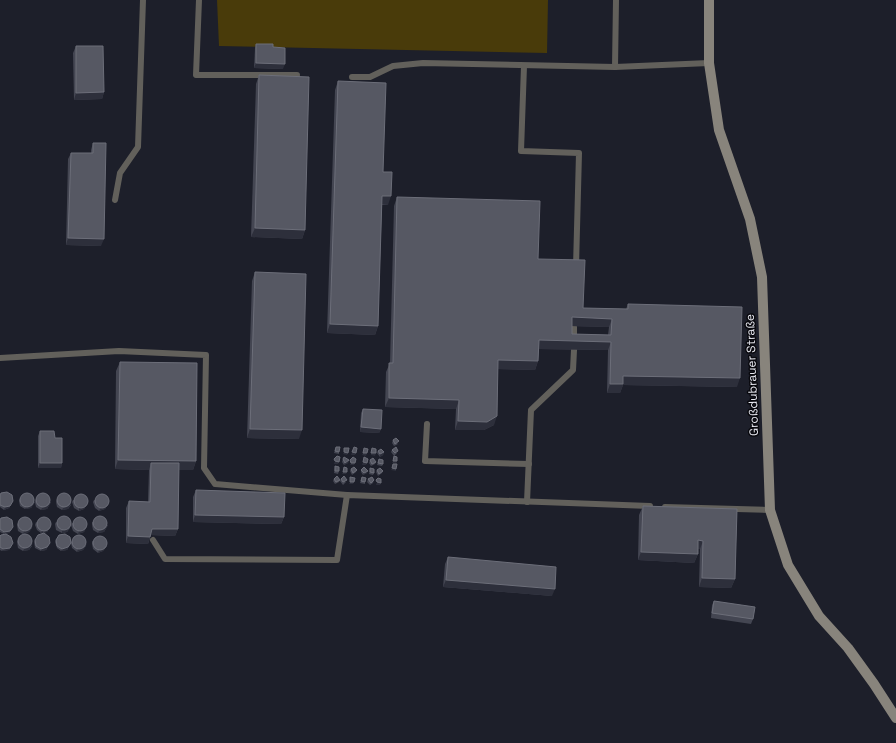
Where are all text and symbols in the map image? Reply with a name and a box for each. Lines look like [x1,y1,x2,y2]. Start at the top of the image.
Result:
street label: Großdubrauer Straße [742,314,762,436]

